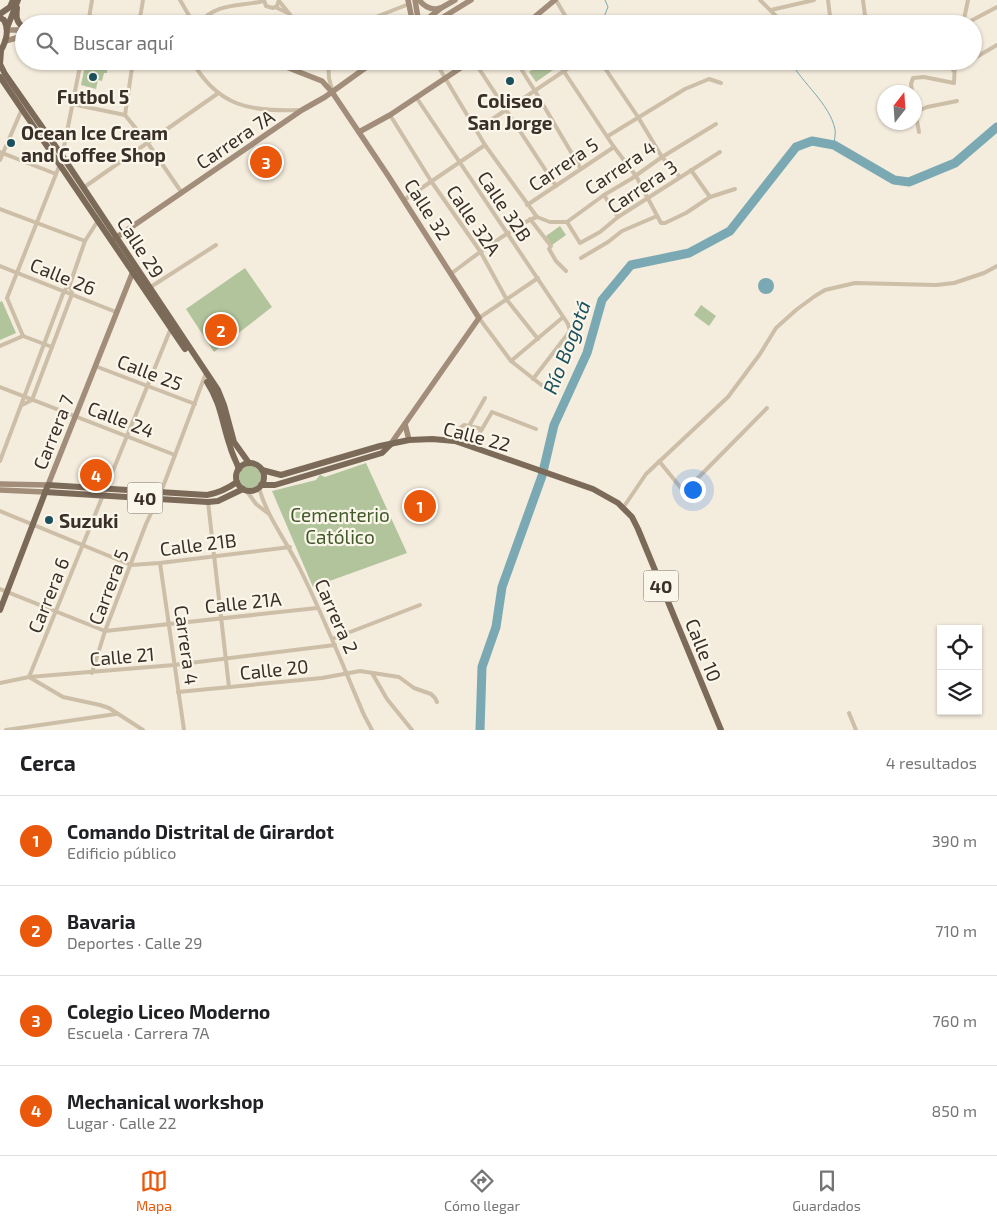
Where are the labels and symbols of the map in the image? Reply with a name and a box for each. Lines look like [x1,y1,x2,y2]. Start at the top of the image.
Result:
marker: Futbol 5 [87,71,99,83]
marker: Coliseo San Jorge [504,75,516,87]
place label: Futbol 5 [57,85,129,108]
north arrow [877,85,922,130]
place label: Coliseo San Jorge [467,89,553,134]
street label: Carrera 7A [191,104,279,174]
place label: Ocean Ice Cream and Coffee Shop [21,121,168,166]
street label: Carrera 5 [524,132,602,196]
street label: Carrera 4 [580,135,660,199]
marker: Ocean Ice Cream and Coffee Shop [5,137,17,149]
pin: 3 [250,143,282,181]
street label: Carrera 3 [603,154,681,218]
street label: Calle 32B [473,166,537,246]
street label: Calle 32 [400,174,456,244]
street label: Calle 32A [442,180,506,260]
street label: Calle 29 [113,212,169,282]
street label: Calle 26 [27,252,99,300]
water label: Río Bogotá [537,297,595,397]
pin: 2 [205,311,237,349]
street label: Calle 25 [114,349,186,395]
street label: Carrera 7 [28,391,78,473]
street label: Calle 24 [85,396,157,442]
street label: Calle 22 [441,416,513,456]
pin: 4 [80,456,112,494]
your location [680,477,706,503]
road number: 40 [128,482,162,514]
pin: 1 [404,487,436,525]
park label: Cementerio Católico [290,503,390,548]
place label: Suzuki [59,509,119,532]
marker: Suzuki [43,514,55,526]
street label: Calle 21B [158,528,238,560]
street label: Carrera 5 [83,546,133,628]
street label: Carrera 6 [22,554,74,636]
road number: 40 [644,570,678,602]
street label: Carrera 2 [310,575,364,657]
street label: Calle 21A [203,587,283,617]
street label: Carrera 4 [170,604,204,686]
street label: Calle 10 [681,615,727,685]
street label: Calle 21 [89,642,155,670]
street label: Calle 20 [238,654,310,684]

